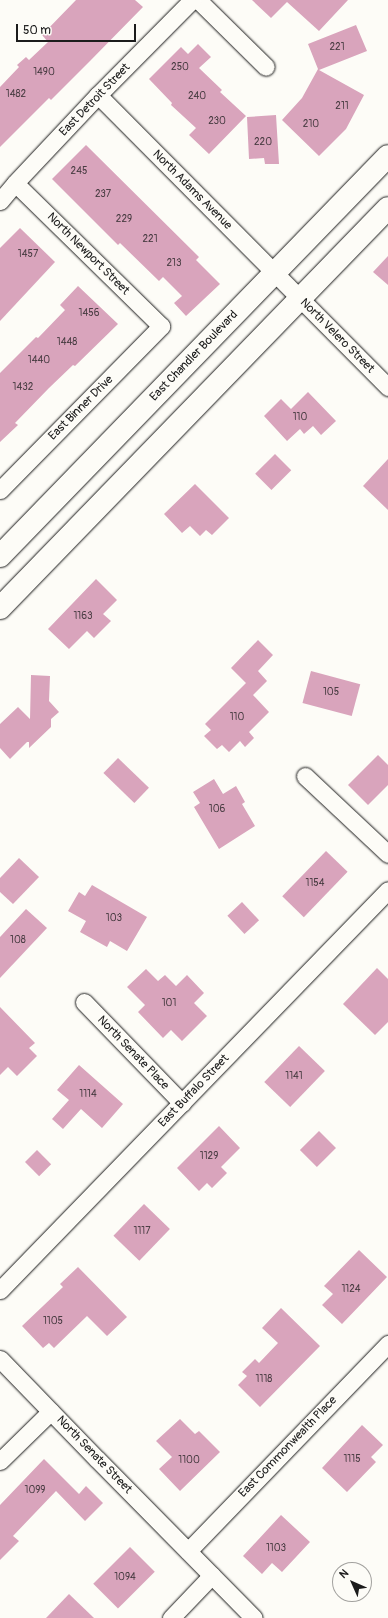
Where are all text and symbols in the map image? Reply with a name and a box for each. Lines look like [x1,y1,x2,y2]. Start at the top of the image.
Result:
scale bar [18,16,138,42]
text: 50 m [23,23,51,38]
house number: 221 [329,42,345,54]
street label: East Detroit Street [57,61,133,139]
house number: 250 [171,62,189,74]
house number: 1490 [33,67,55,79]
house number: 1482 [6,89,26,101]
house number: 240 [188,91,206,103]
house number: 211 [335,101,349,113]
house number: 230 [208,116,226,128]
house number: 210 [303,119,319,131]
house number: 220 [254,137,272,149]
street label: North Adams Avenue [149,147,235,233]
house number: 245 [71,166,87,178]
house number: 237 [95,189,111,201]
street label: North Newport Street [44,210,132,298]
house number: 229 [116,214,132,226]
house number: 221 [142,234,158,246]
house number: 1457 [18,249,38,261]
house number: 213 [166,258,182,270]
street label: North Velero Street [297,296,377,376]
house number: 1456 [79,308,99,320]
street label: East Chandler Boulevard [147,308,241,404]
house number: 1448 [57,337,77,349]
house number: 1440 [28,355,50,367]
street label: East Binner Drive [46,373,116,443]
house number: 1432 [13,382,33,394]
house number: 110 [293,412,307,424]
house number: 1163 [73,611,93,623]
house number: 105 [323,687,339,699]
house number: 110 [230,712,244,724]
house number: 106 [209,804,225,816]
house number: 1154 [305,878,325,890]
house number: 103 [106,913,122,925]
house number: 108 [10,935,26,947]
house number: 101 [162,998,176,1010]
street label: North Senate Place [94,1013,172,1093]
street label: East Buffalo Street [156,1052,232,1130]
house number: 1141 [285,1071,303,1083]
house number: 1114 [79,1089,97,1101]
house number: 1129 [200,1151,218,1163]
house number: 1117 [133,1226,151,1238]
house number: 1124 [341,1284,361,1296]
house number: 1105 [43,1316,63,1328]
house number: 1118 [256,1374,272,1386]
street label: East Commonwealth Place [236,1393,340,1501]
street label: North Senate Street [53,1413,135,1497]
house number: 1115 [343,1454,361,1466]
house number: 1100 [178,1455,200,1467]
house number: 1099 [24,1485,46,1497]
house number: 1103 [266,1543,286,1555]
north arrow [332,1562,372,1602]
text: N [337,1567,351,1581]
house number: 1094 [114,1572,136,1584]

